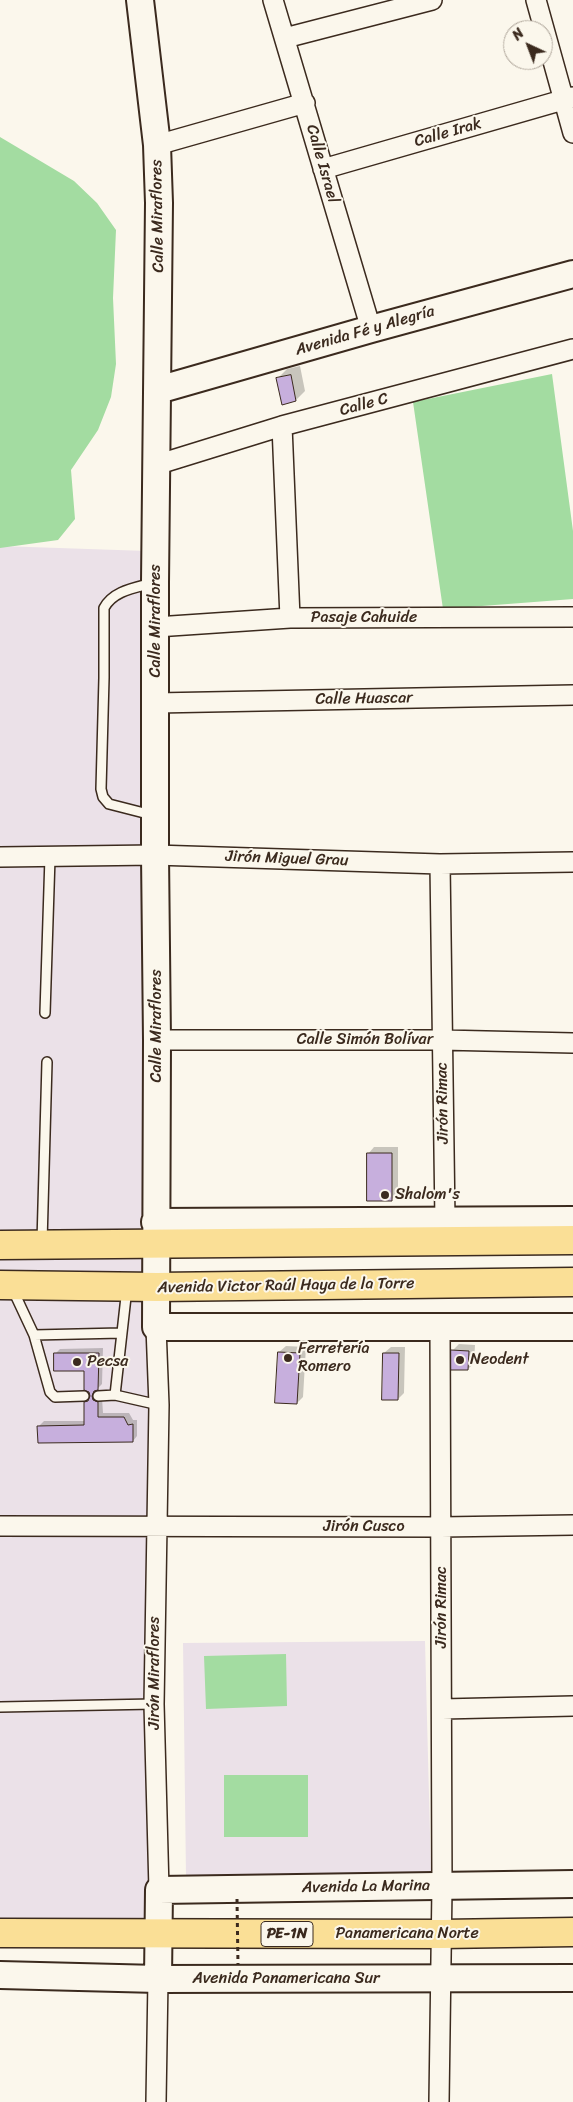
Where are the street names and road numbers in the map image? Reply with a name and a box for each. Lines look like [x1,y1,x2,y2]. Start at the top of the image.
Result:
street label: Calle Irak [412,114,484,152]
street label: Calle Israel [302,123,342,205]
street label: Calle Miraflores [147,159,169,273]
street label: Avenida Fé y Alegría [293,302,437,360]
street label: Calle C [338,389,390,421]
street label: Calle Miraflores [146,564,166,678]
street label: Pasaje Cahuide [311,608,417,628]
street label: Calle Huascar [315,689,413,709]
street label: Jirón Miguel Grau [225,847,349,871]
street label: Calle Miraflores [147,969,167,1083]
street label: Calle Simón Bolívar [297,1030,433,1050]
street label: Jirón Rimac [433,1062,453,1144]
street label: Avenida Victor Raúl Haya de la Torre [157,1274,415,1298]
street label: Jirón Cusco [323,1517,405,1537]
street label: Jirón Rimac [432,1566,452,1648]
street label: Jirón Miraflores [145,1616,165,1730]
street label: Avenida La Marina [302,1876,430,1898]
road number: PE-1N [261,1922,313,1946]
street label: Panamericana Norte [335,1924,479,1944]
street label: Avenida Panamericana Sur [192,1969,380,1989]

